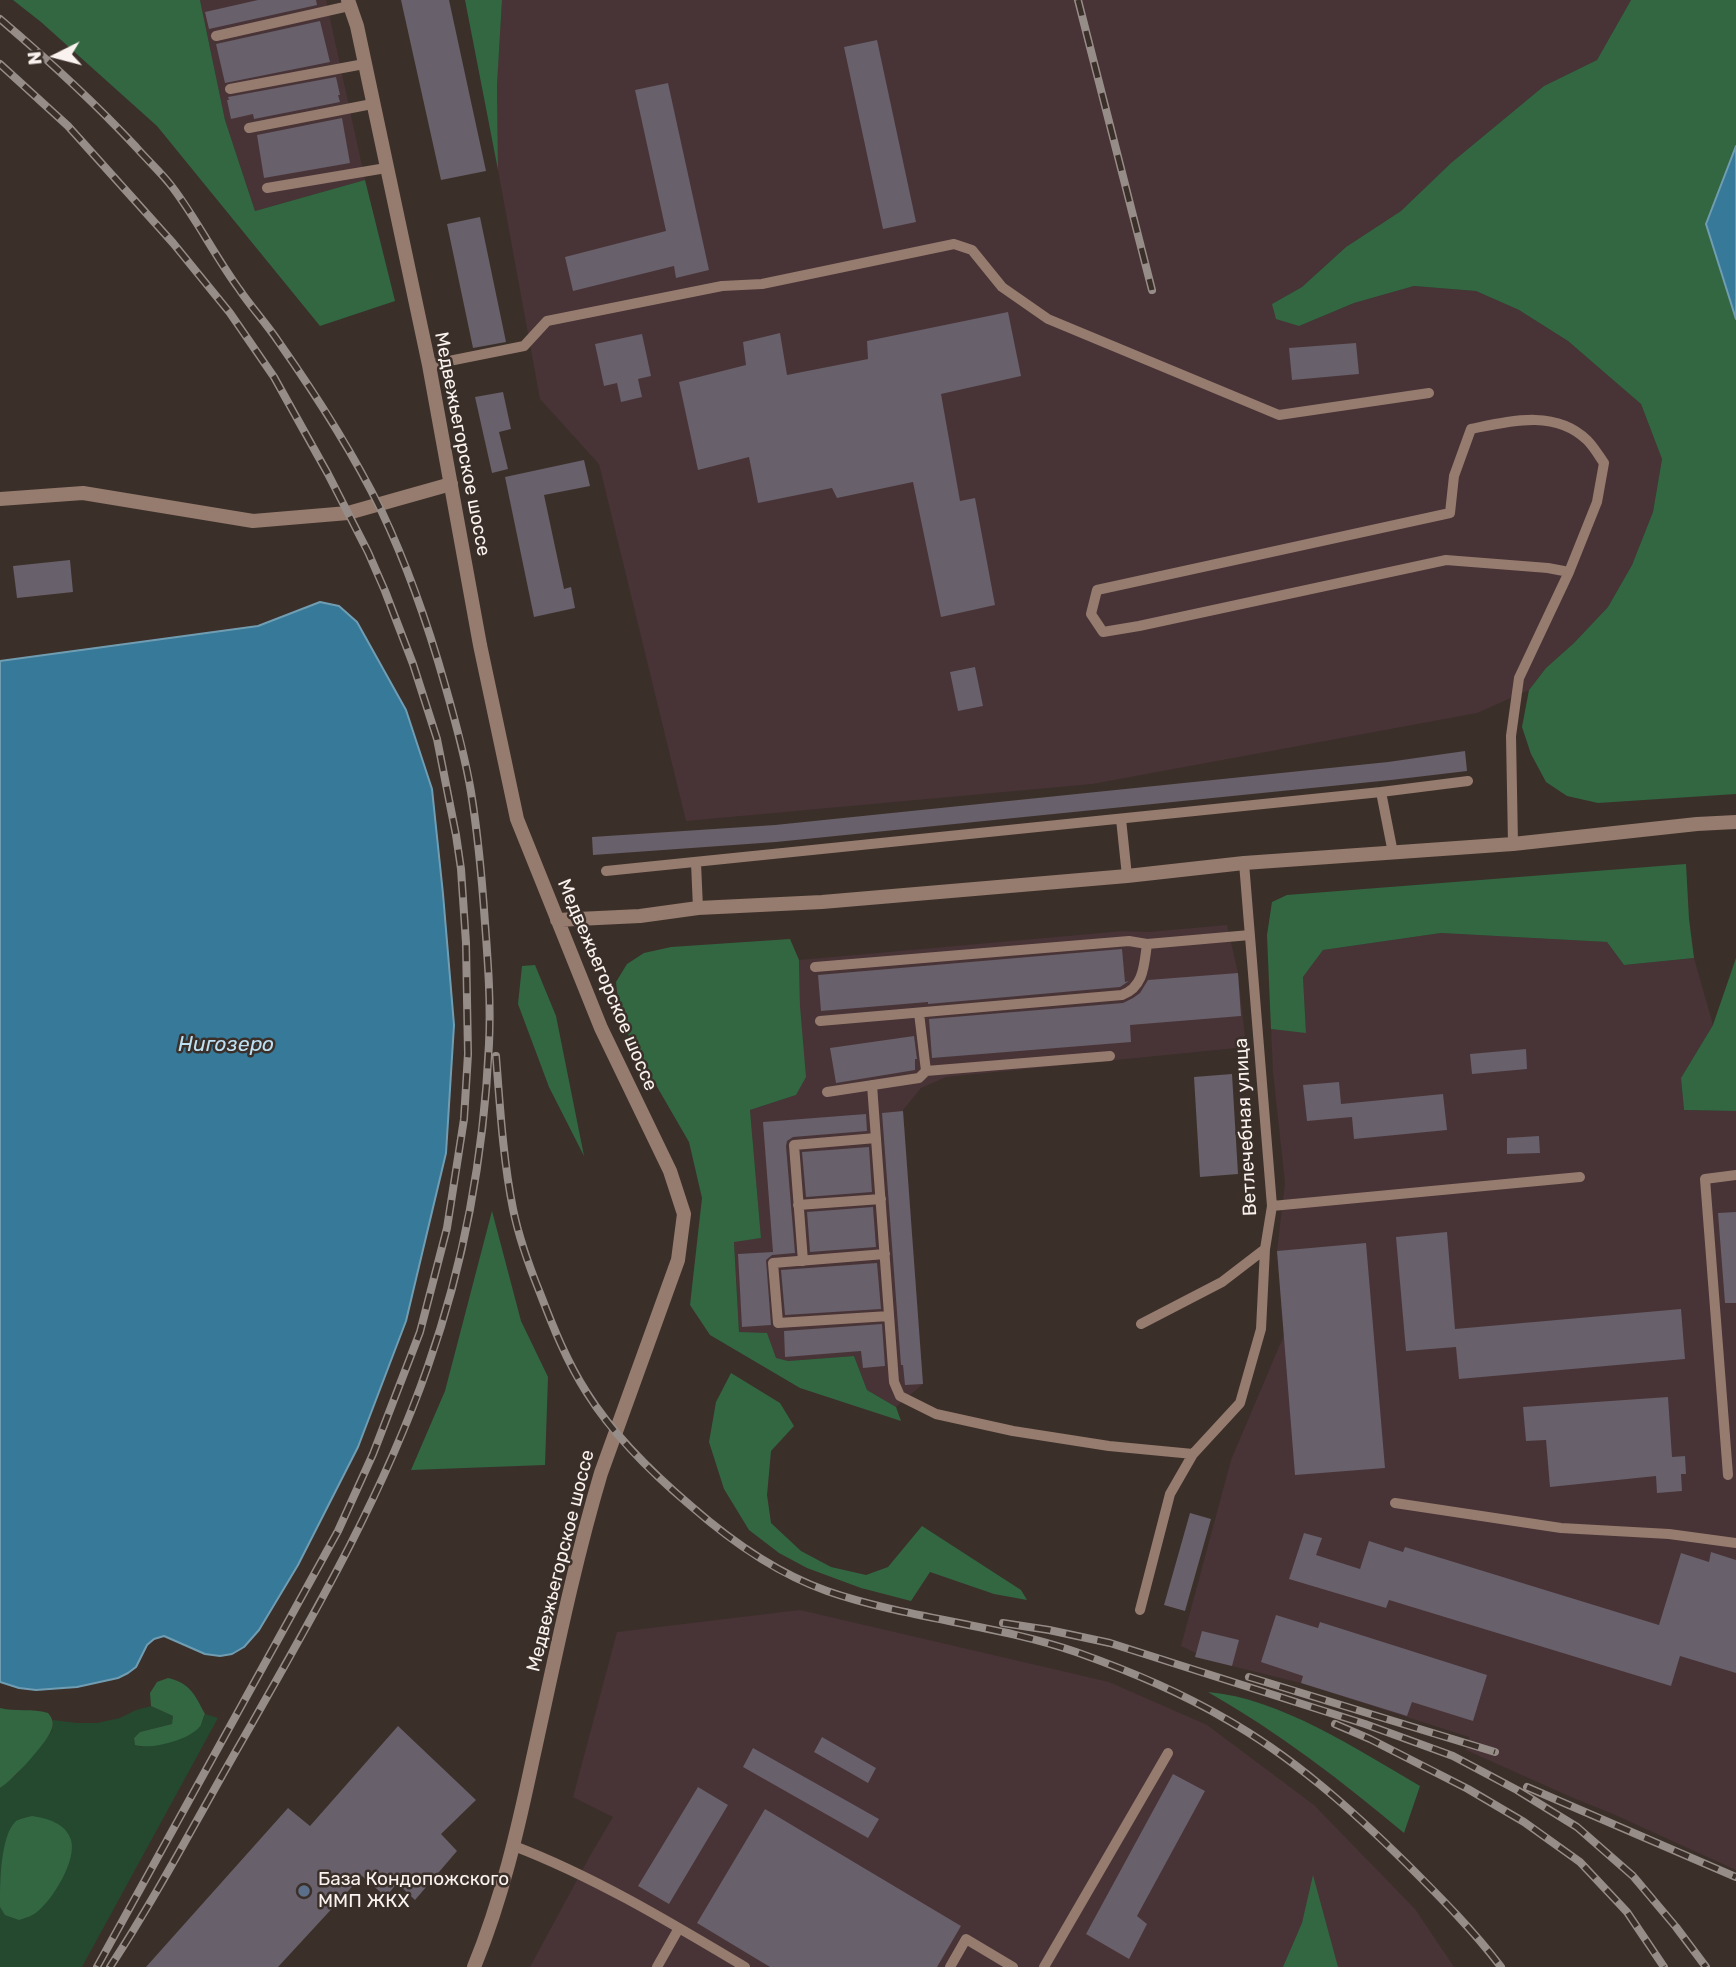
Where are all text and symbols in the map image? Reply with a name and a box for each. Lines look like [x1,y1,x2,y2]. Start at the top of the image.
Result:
north arrow [21,21,91,91]
text: N [22,50,47,66]
street label: Медвежьегорское шоссе [429,330,495,558]
street label: Медвежьегорское шоссе [552,876,662,1094]
water label: Нигозеро [178,1032,274,1058]
street label: Ветлечебная улица [1230,1037,1262,1217]
street label: Медвежьегорское шоссе [522,1448,600,1674]
place label: База Кондопожского ММП ЖКХ [318,1869,509,1913]
marker: База Кондопожского ММП ЖКХ [296,1883,312,1899]

